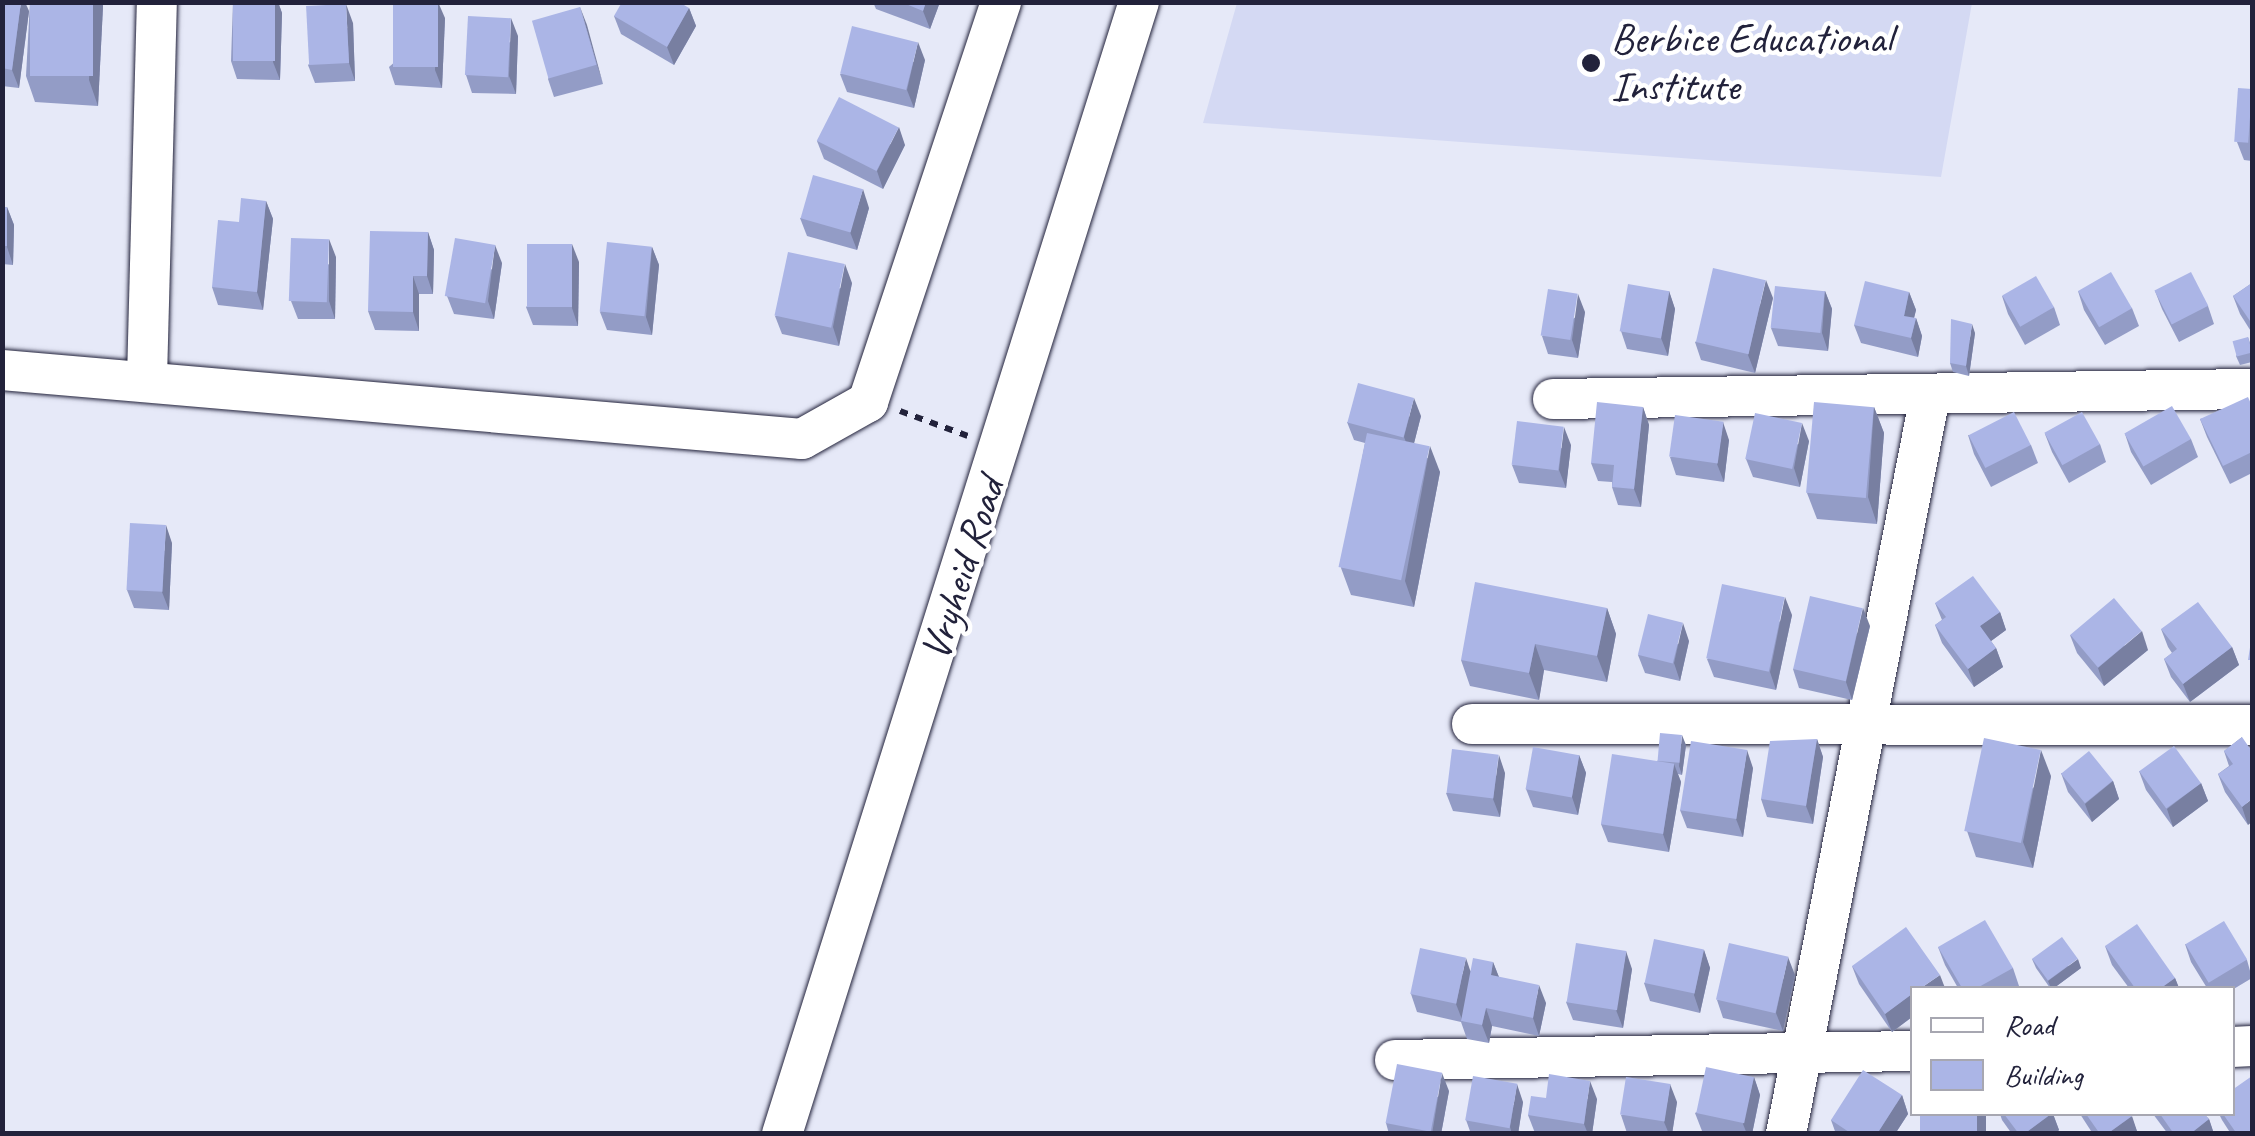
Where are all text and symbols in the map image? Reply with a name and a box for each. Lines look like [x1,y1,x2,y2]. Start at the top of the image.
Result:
place label: Berbice Educational Institute [1611,14,1892,112]
marker: Berbice Educational Institute [1580,52,1602,74]
street label: Vryheid Road [910,472,1016,666]
legend [1910,986,2235,1116]
text: Road [2004,1006,2054,1044]
text: Building [2004,1056,2083,1094]

